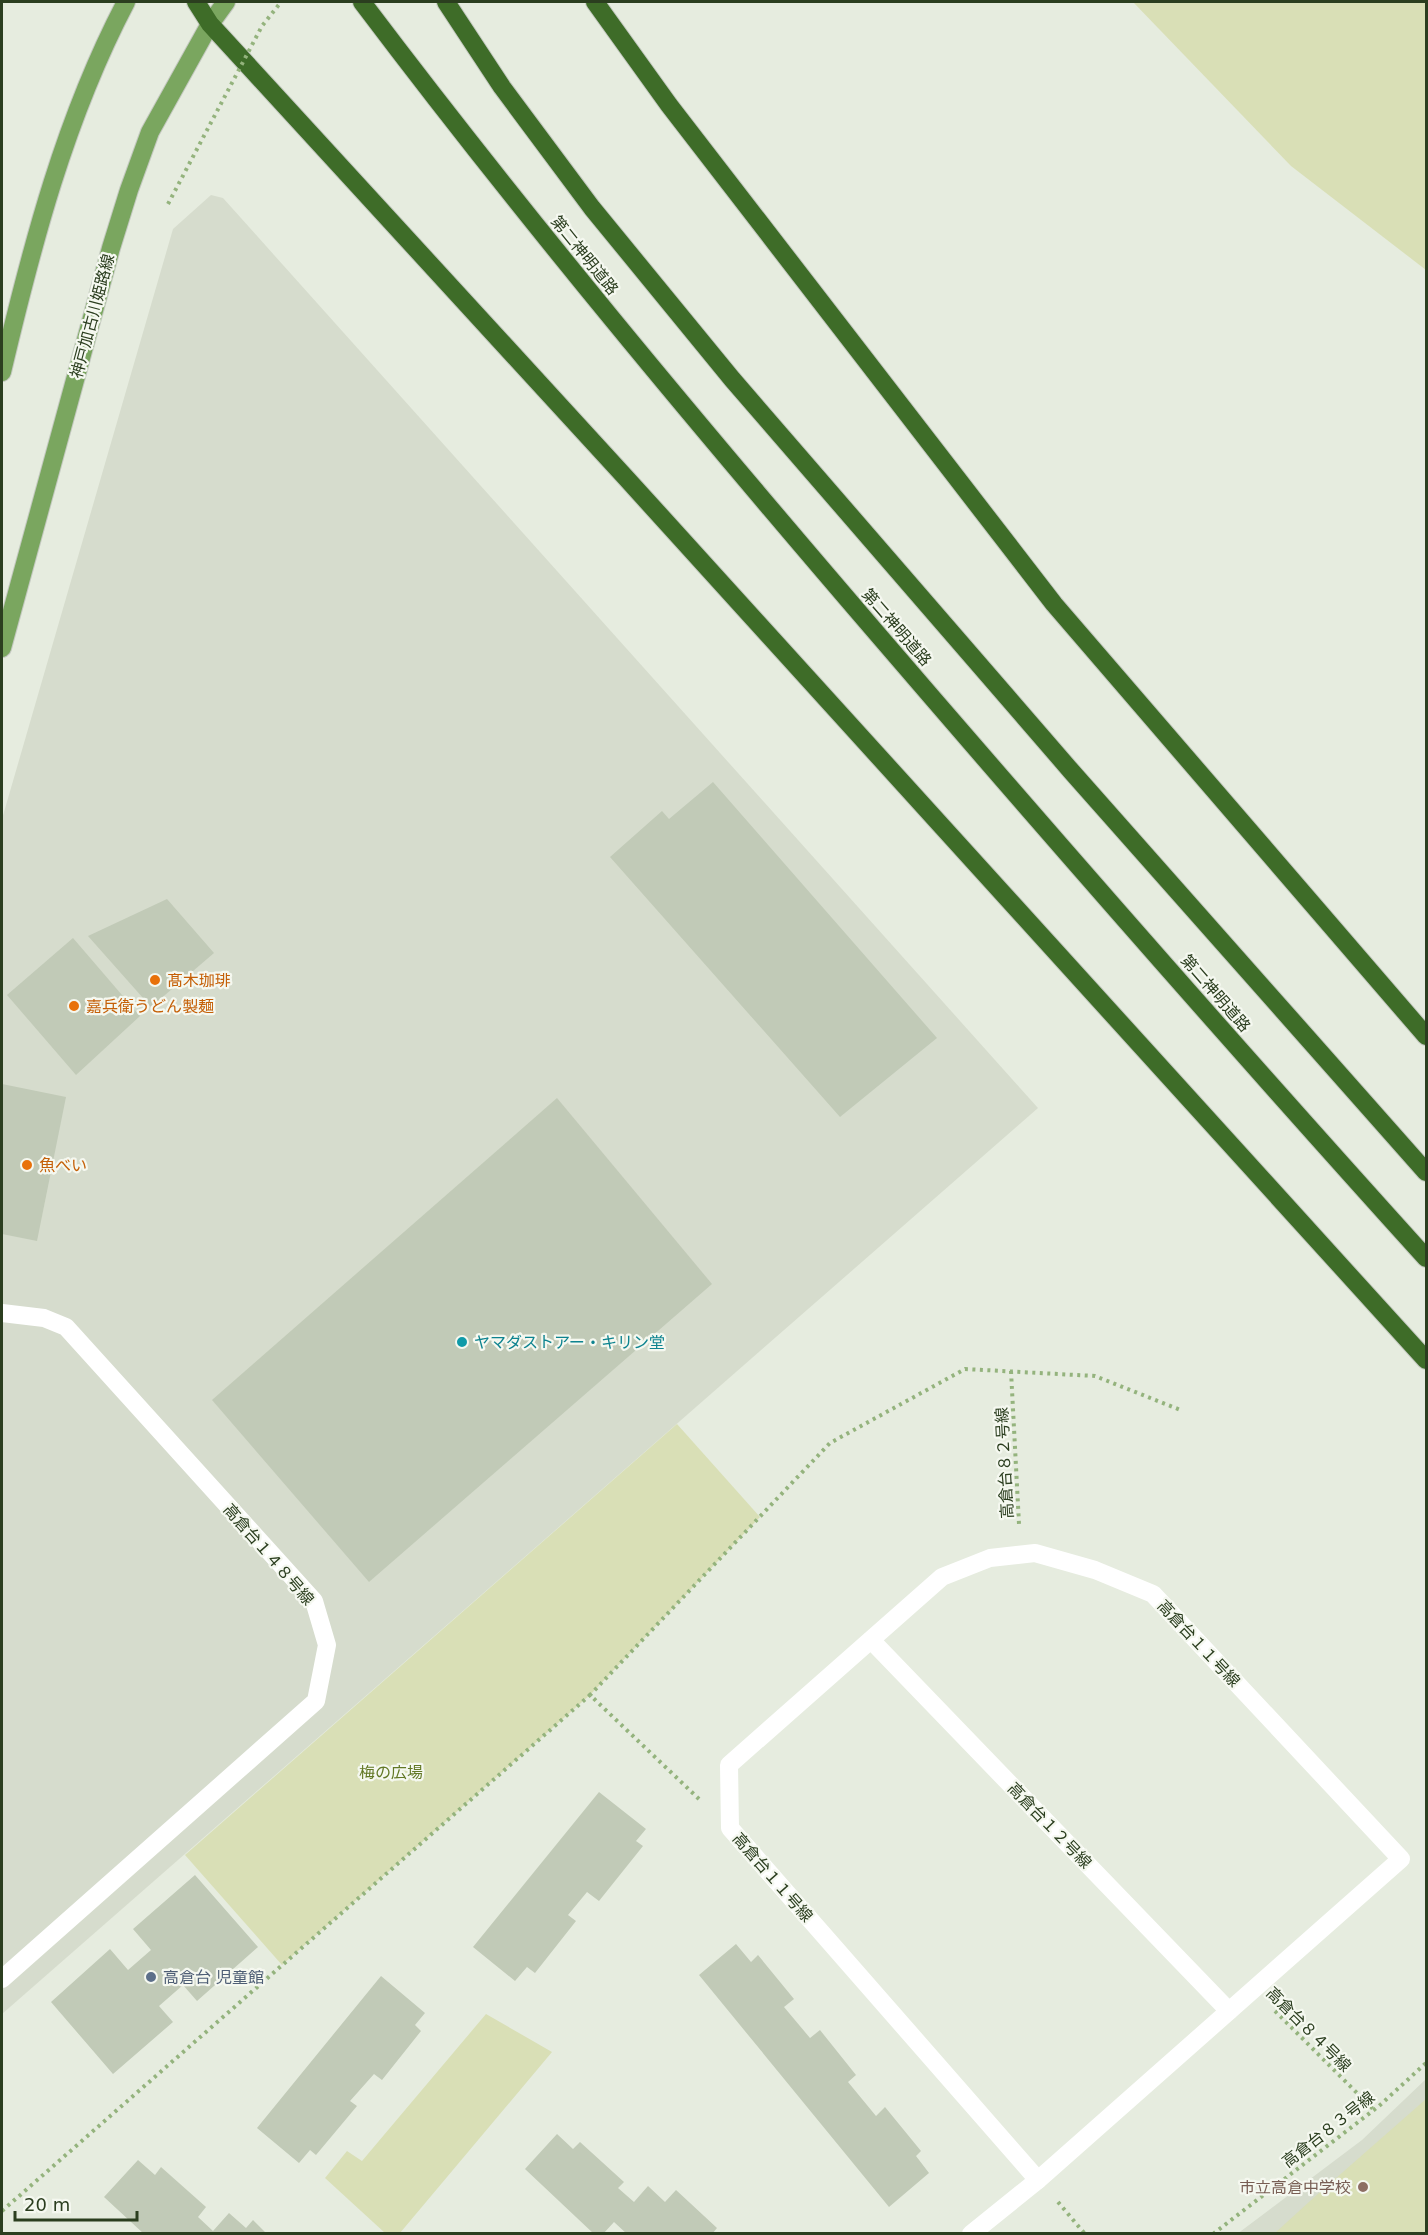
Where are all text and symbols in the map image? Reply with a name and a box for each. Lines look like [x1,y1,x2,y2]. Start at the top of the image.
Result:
street label: 第二神明道路 [547,212,622,299]
street label: 神戸加古川姫路線 [67,252,118,380]
street label: 第二神明道路 [858,585,935,670]
street label: 第二神明道路 [1177,951,1254,1036]
place label: 髙木珈琲 [167,971,231,990]
marker: 髙木珈琲 [148,973,162,987]
place label: 嘉兵衛うどん製麺 [86,997,214,1016]
marker: 嘉兵衛うどん製麺 [67,999,81,1013]
place label: 魚べい [39,1156,87,1175]
marker: 魚べい [20,1158,34,1172]
place label: ヤマダストアー・キリン堂 [474,1333,665,1352]
marker: ヤマダストアー・キリン堂 [455,1335,469,1349]
street label: 高倉台８２号線 [992,1407,1017,1519]
street label: 高倉台１４８号線 [219,1500,318,1609]
street label: 高倉台１１号線 [1153,1596,1244,1691]
park label: 梅の広場 [359,1763,423,1782]
street label: 高倉台１２号線 [1004,1778,1095,1872]
street label: 高倉台１１号線 [729,1829,817,1926]
place label: 高倉台 児童館 [163,1968,264,1987]
marker: 高倉台 児童館 [144,1970,158,1984]
street label: 高倉台８４号線 [1262,1983,1355,2076]
street label: 高倉台８３号線 [1278,2087,1378,2171]
place label: 市立高倉中学校 [1239,2178,1351,2197]
marker: 市立高倉中学校 [1356,2180,1370,2194]
scale bar [15,2184,136,2222]
text: 20 m [24,2194,70,2215]

